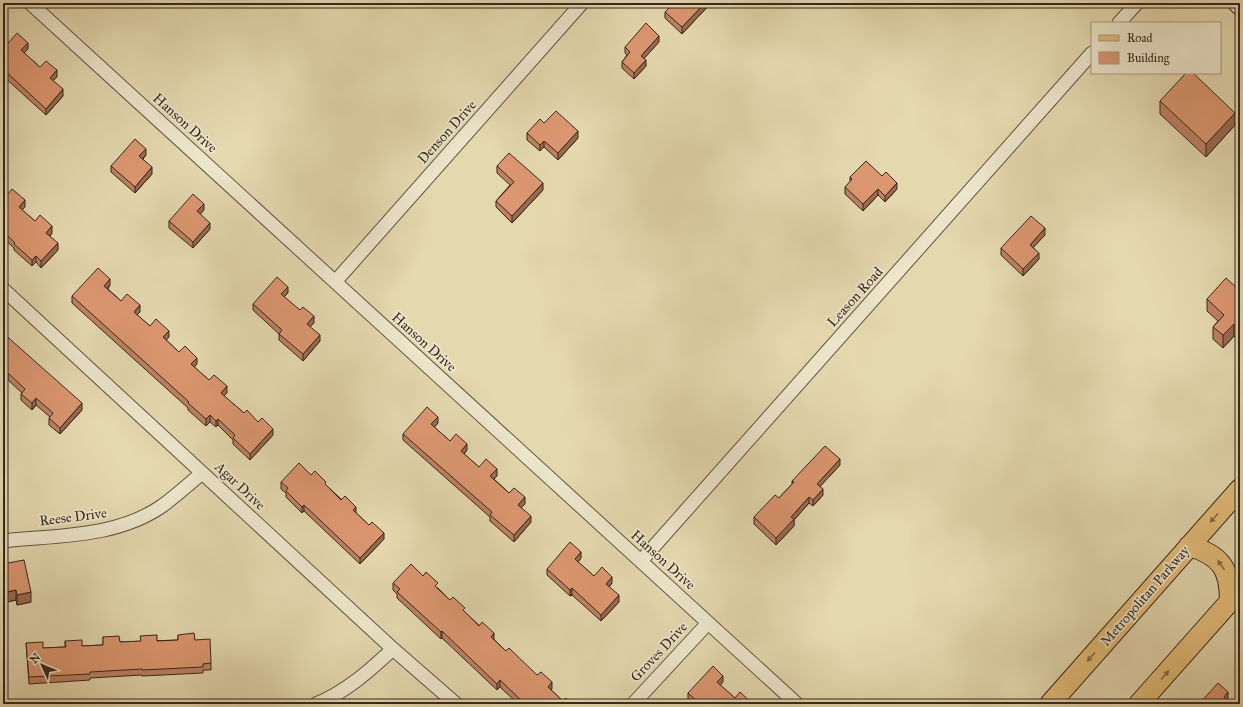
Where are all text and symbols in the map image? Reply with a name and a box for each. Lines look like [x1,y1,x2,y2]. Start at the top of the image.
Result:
legend [1091,22,1221,74]
text: Road [1127,31,1153,45]
text: Building [1127,51,1170,66]
street label: Hanson Drive [149,90,221,156]
street label: Denson Drive [414,97,480,167]
street label: Leason Road [824,264,886,330]
street label: Hanson Drive [388,309,460,375]
street label: Agar Drive [211,458,269,514]
street label: Reese Drive [38,504,108,530]
one-way arrow [1209,513,1219,523]
street label: Hanson Drive [627,527,699,593]
street label: Metropolitan Parkway [1097,542,1193,650]
one-way arrow [1217,560,1225,571]
street label: Groves Drive [627,619,691,685]
north arrow [22,645,62,685]
text: N [27,650,44,666]
one-way arrow [1086,652,1095,663]
one-way arrow [1160,670,1170,680]

